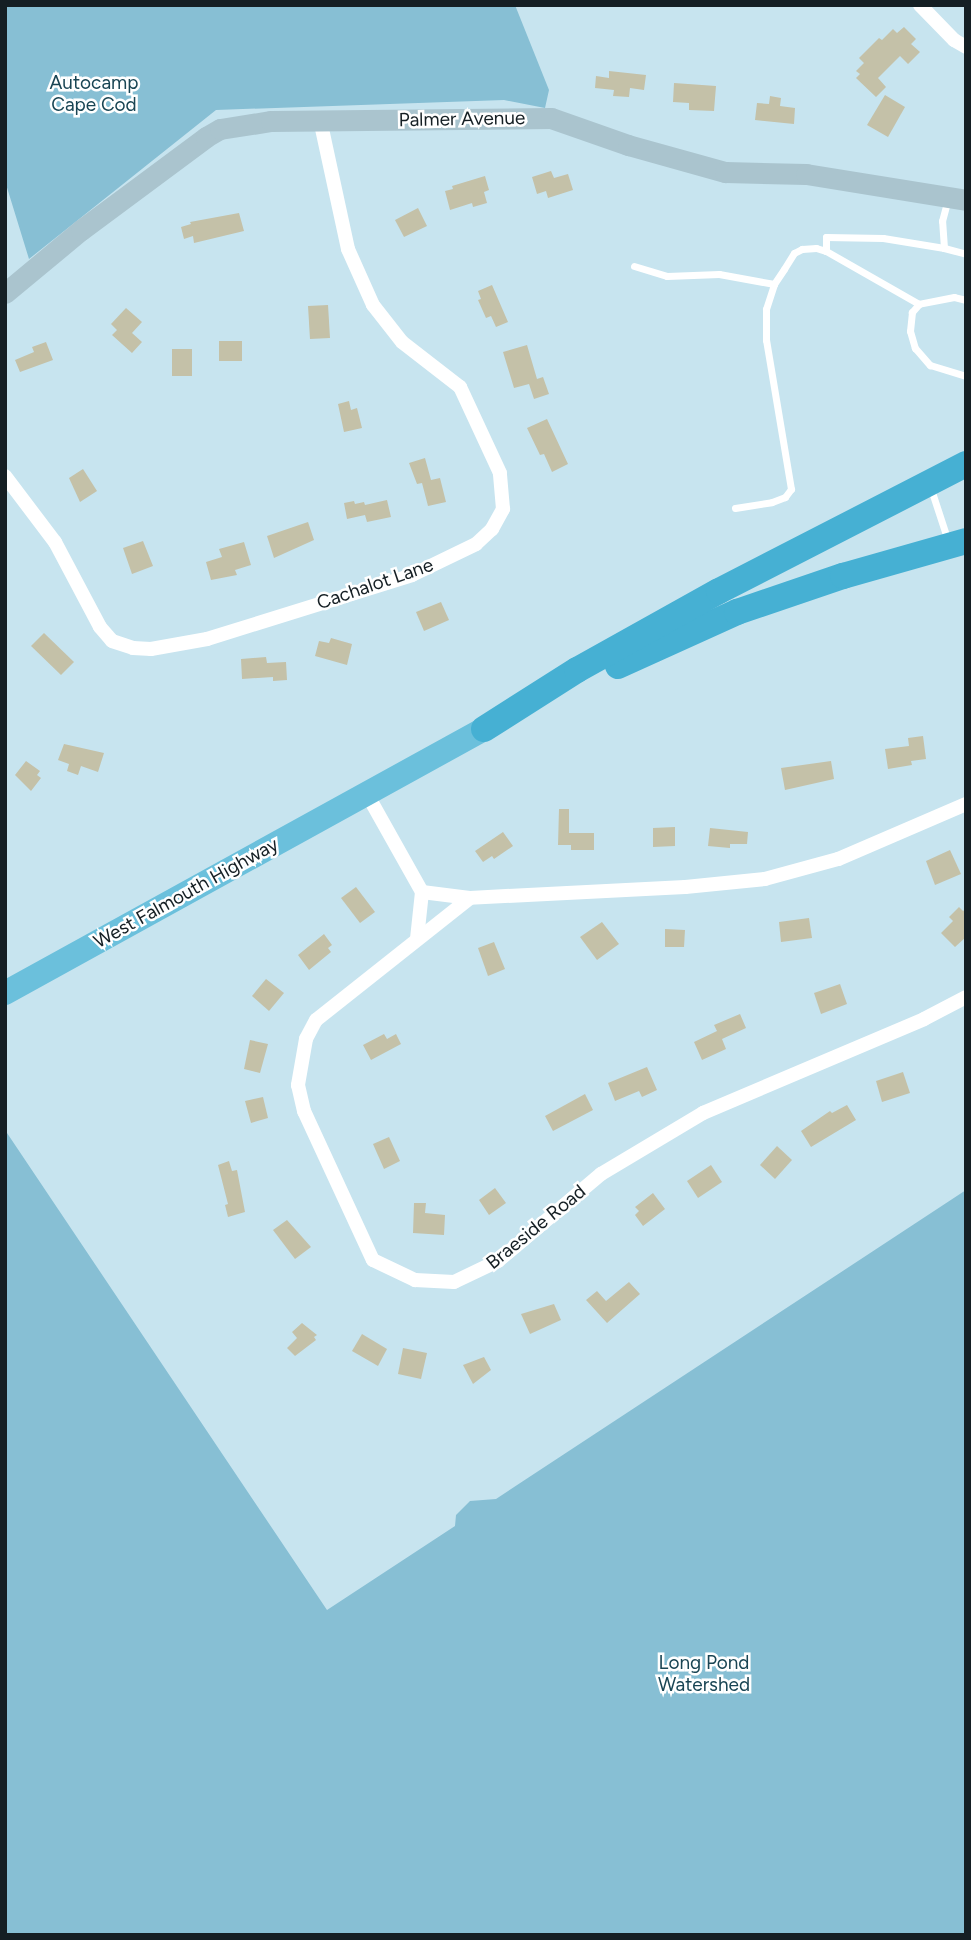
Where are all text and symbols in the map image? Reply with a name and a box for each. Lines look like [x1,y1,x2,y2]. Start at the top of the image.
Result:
park label: Autocamp Cape Cod [50,72,138,116]
street label: Palmer Avenue [399,106,525,132]
street label: Cachalot Lane [314,553,436,615]
street label: West Falmouth Highway [90,833,282,953]
street label: Braeside Road [482,1180,590,1274]
park label: Long Pond Watershed [658,1652,750,1696]

